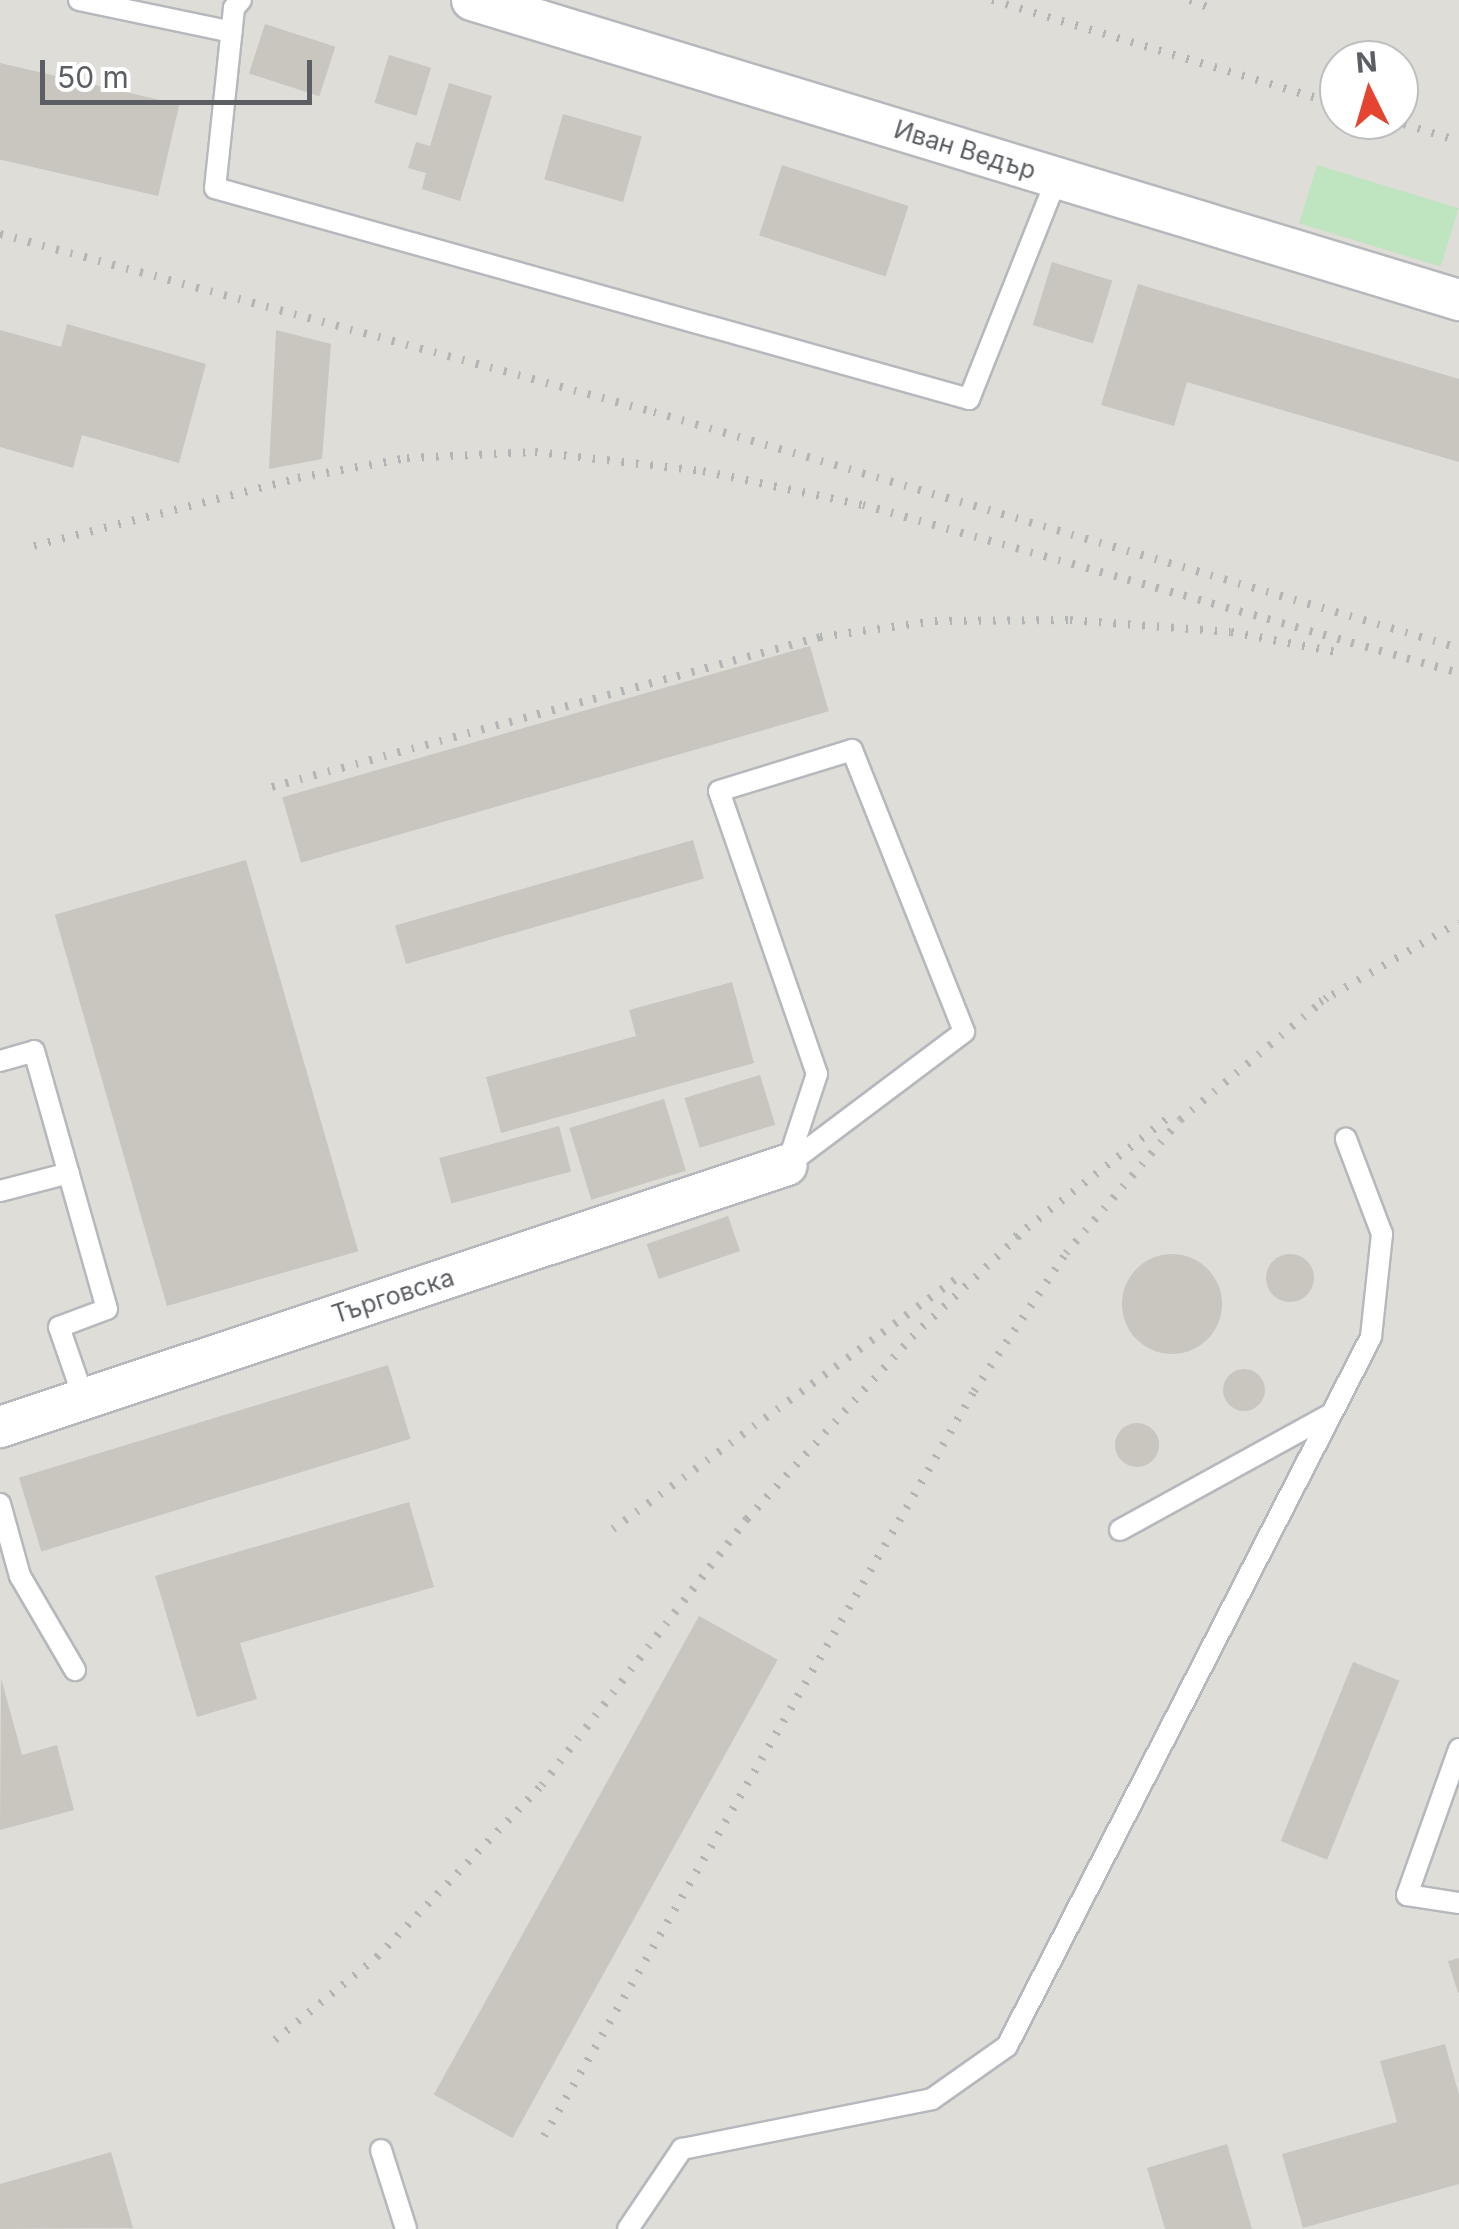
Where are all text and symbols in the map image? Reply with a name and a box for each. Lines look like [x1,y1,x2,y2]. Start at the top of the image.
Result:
scale bar [45,40,318,102]
north arrow [1319,40,1419,140]
text: N [1354,44,1379,80]
text: 50 m [57,59,129,95]
street label: Иван Ведър [890,114,1040,186]
street label: Търговска [328,1262,458,1330]

